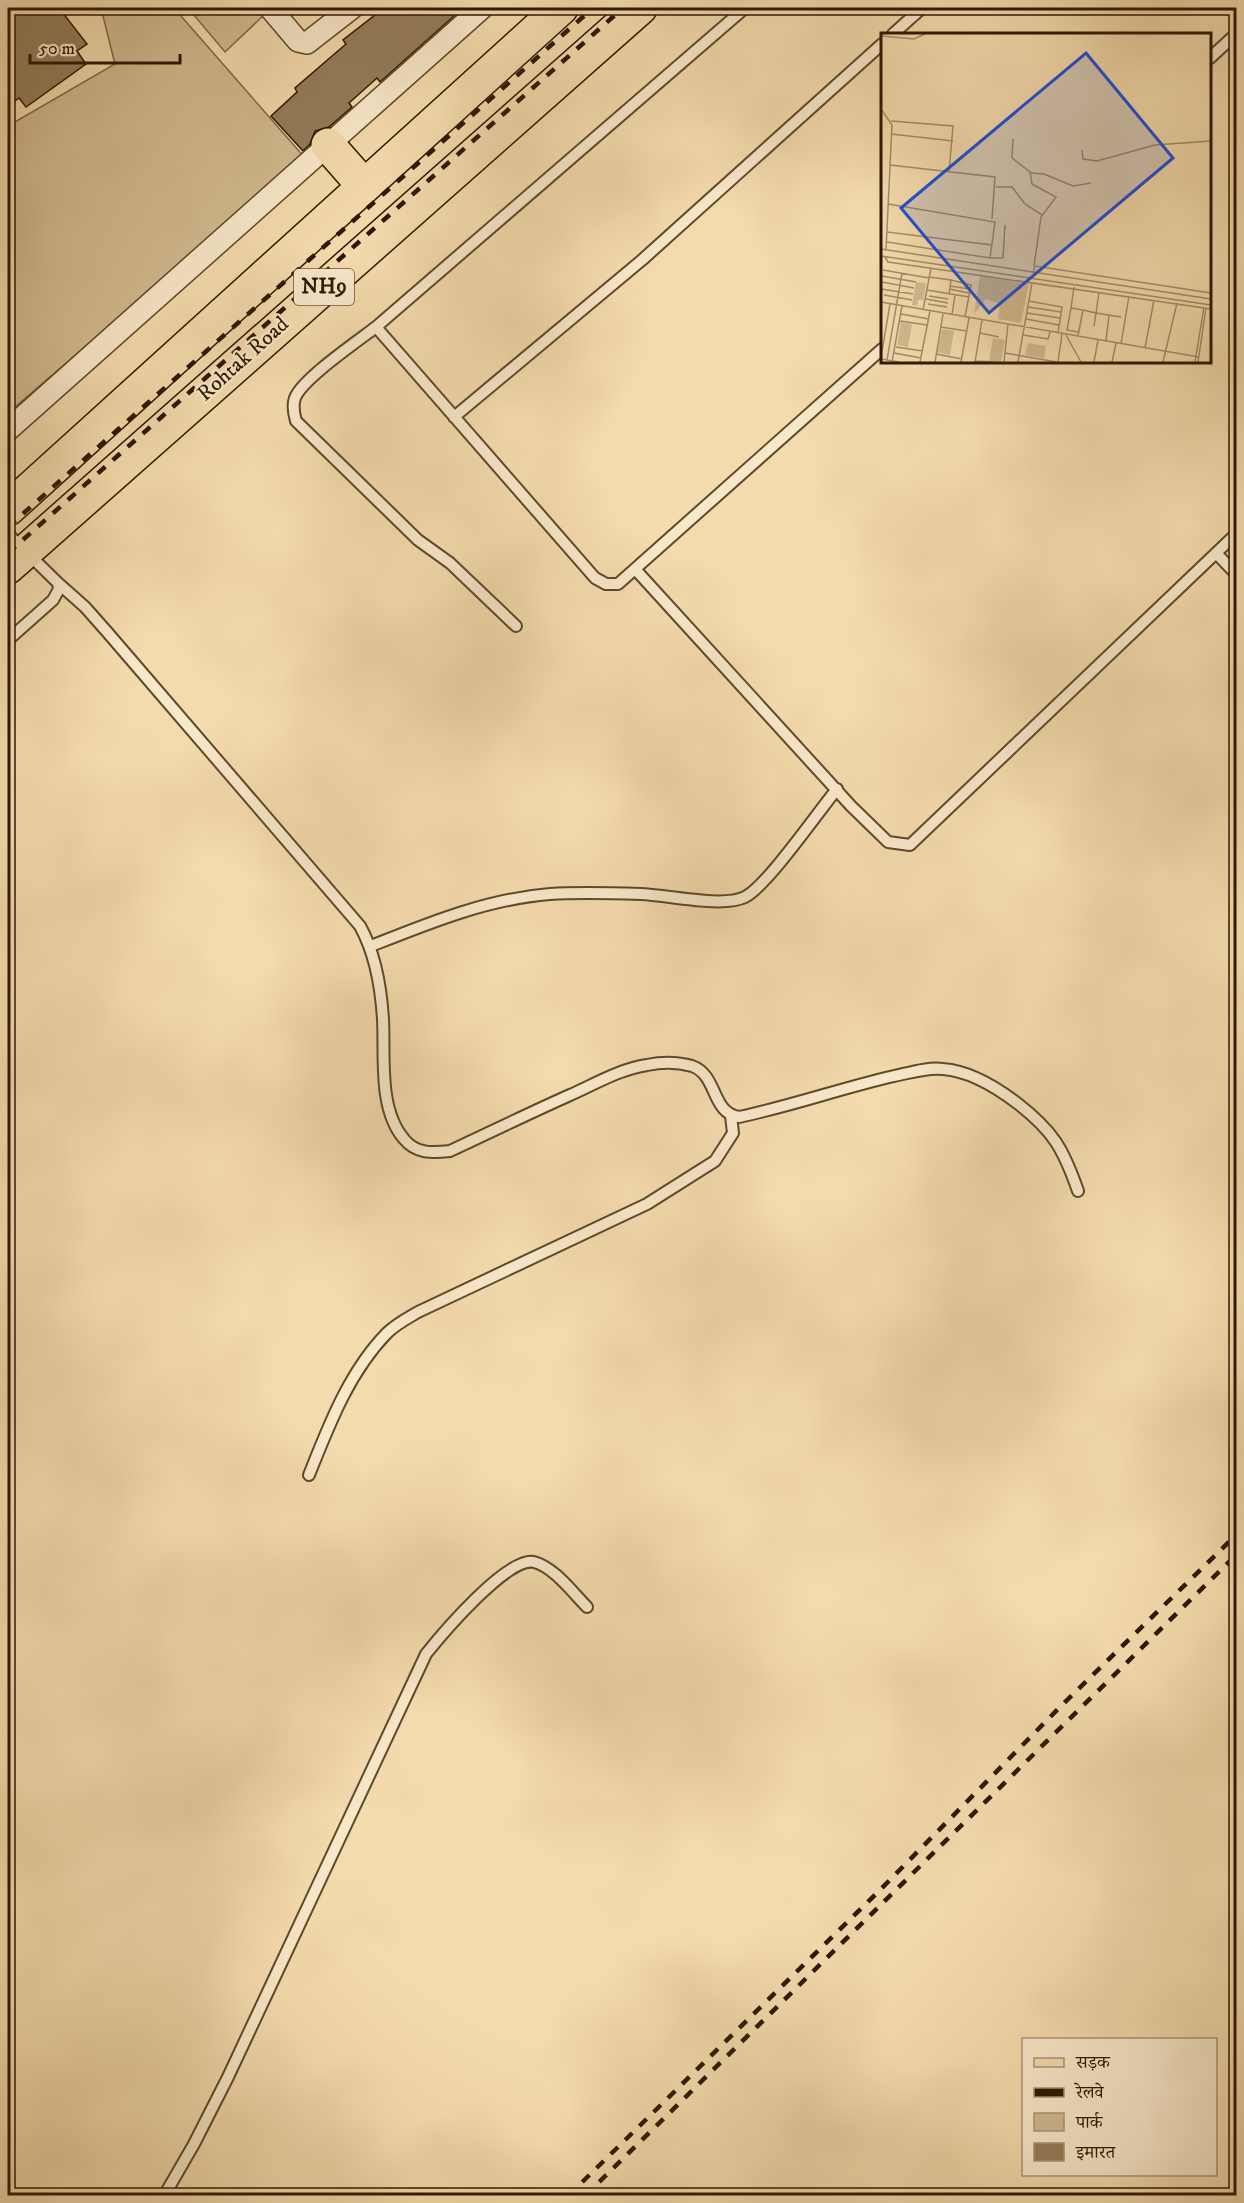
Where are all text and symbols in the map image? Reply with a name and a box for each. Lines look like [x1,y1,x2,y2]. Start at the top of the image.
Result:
scale bar [30,27,180,65]
inset map [881,33,1211,363]
text: 50 m [39,38,75,60]
road number: NH9 [294,269,354,305]
street label: Rohtak Road [192,311,294,407]
legend [1022,2038,1217,2176]
text: सड़क [1075,2052,1111,2074]
text: रेलवे [1074,2082,1105,2104]
text: पार्क [1075,2112,1104,2134]
text: इमारत [1075,2142,1116,2164]

